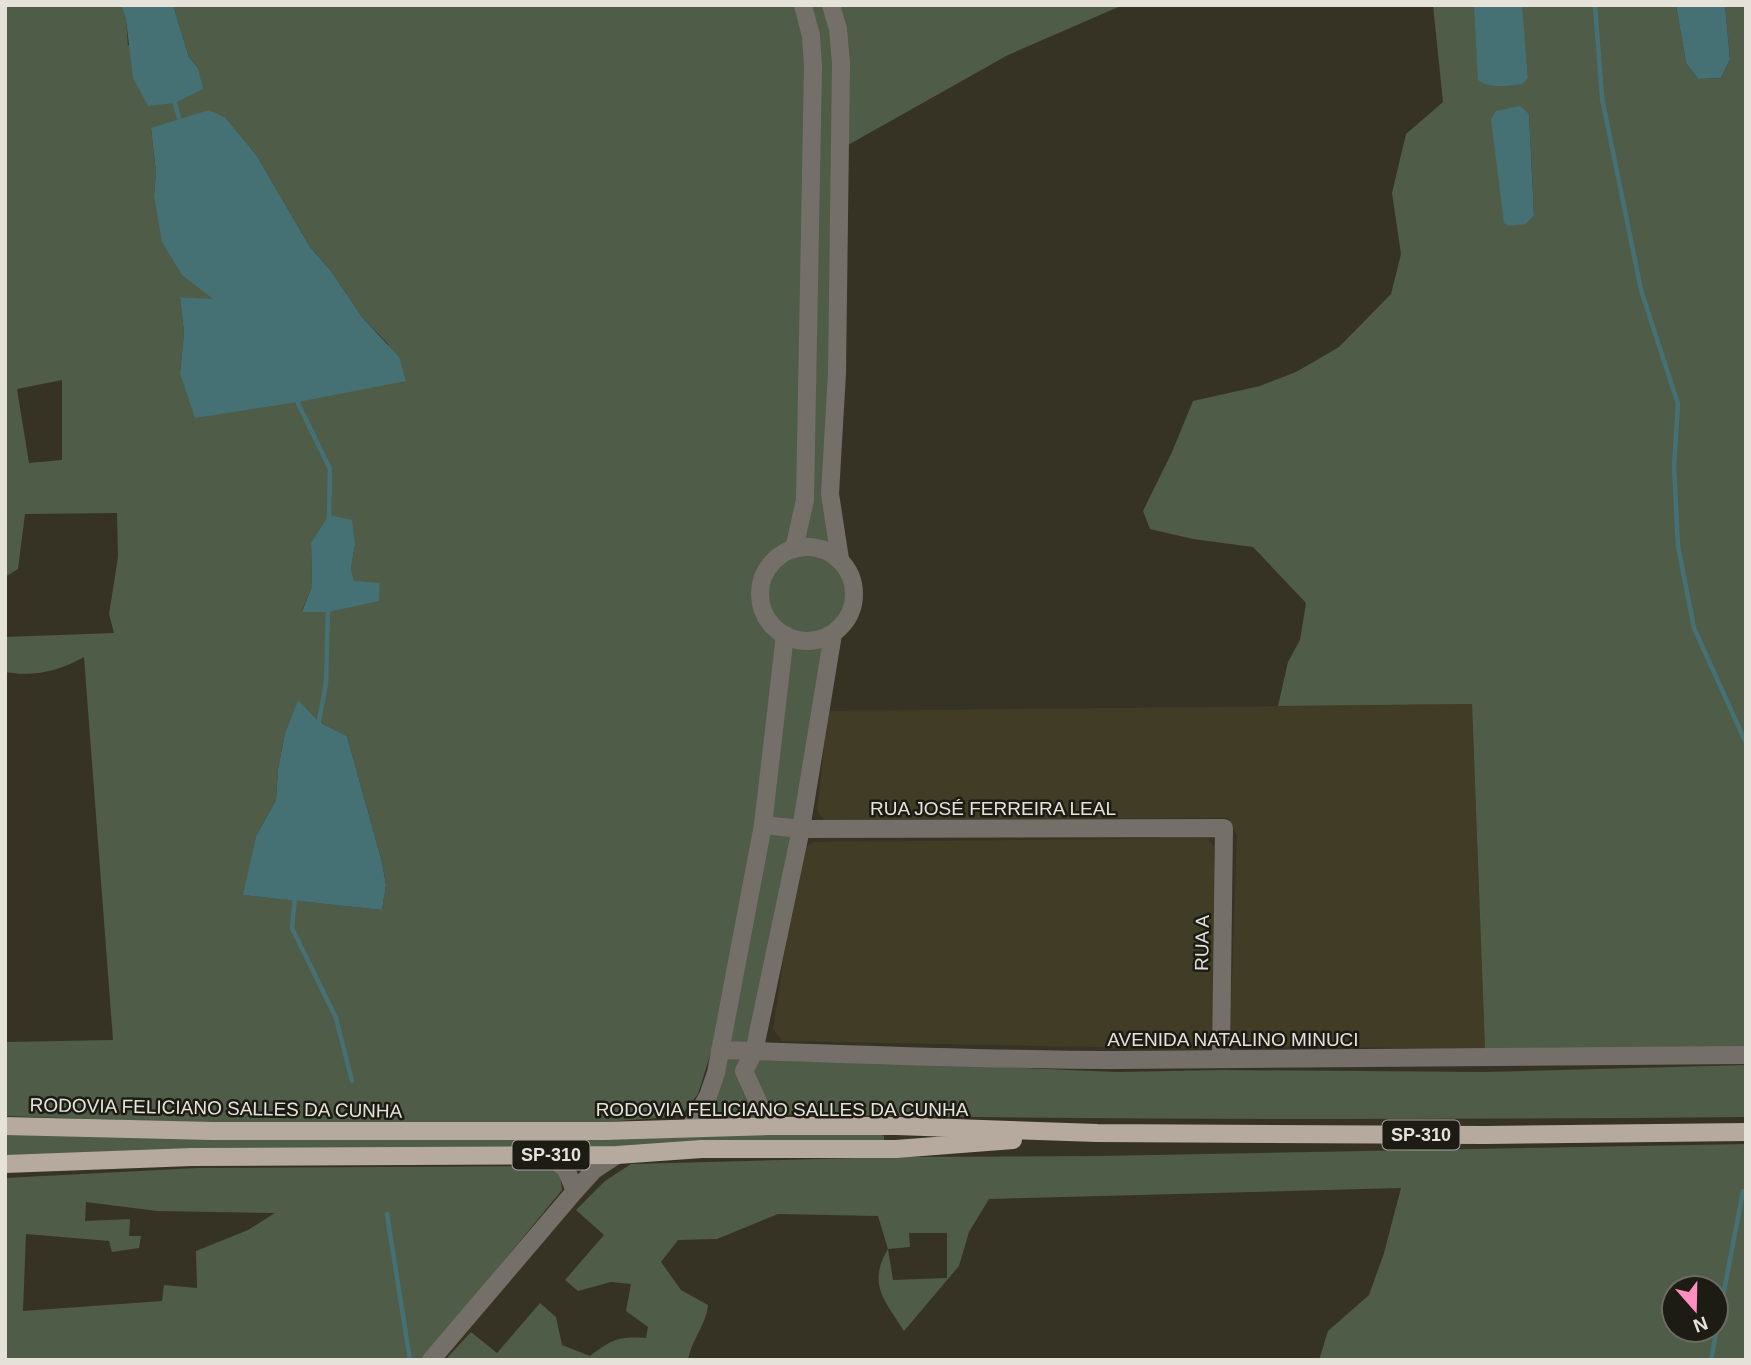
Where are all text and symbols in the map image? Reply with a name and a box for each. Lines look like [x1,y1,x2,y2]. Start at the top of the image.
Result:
street label: RUA JOSÉ FERREIRA LEAL [870,798,1116,819]
street label: RUA A [1191,915,1213,971]
street label: AVENIDA NATALINO MINUCI [1107,1029,1359,1050]
street label: RODOVIA FELICIANO SALLES DA CUNHA [29,1094,403,1122]
street label: RODOVIA FELICIANO SALLES DA CUNHA [596,1099,969,1120]
road number: SP-310 [1382,1120,1460,1150]
road number: SP-310 [512,1140,590,1170]
north arrow [1660,1274,1730,1344]
text: N [1691,1312,1711,1337]

